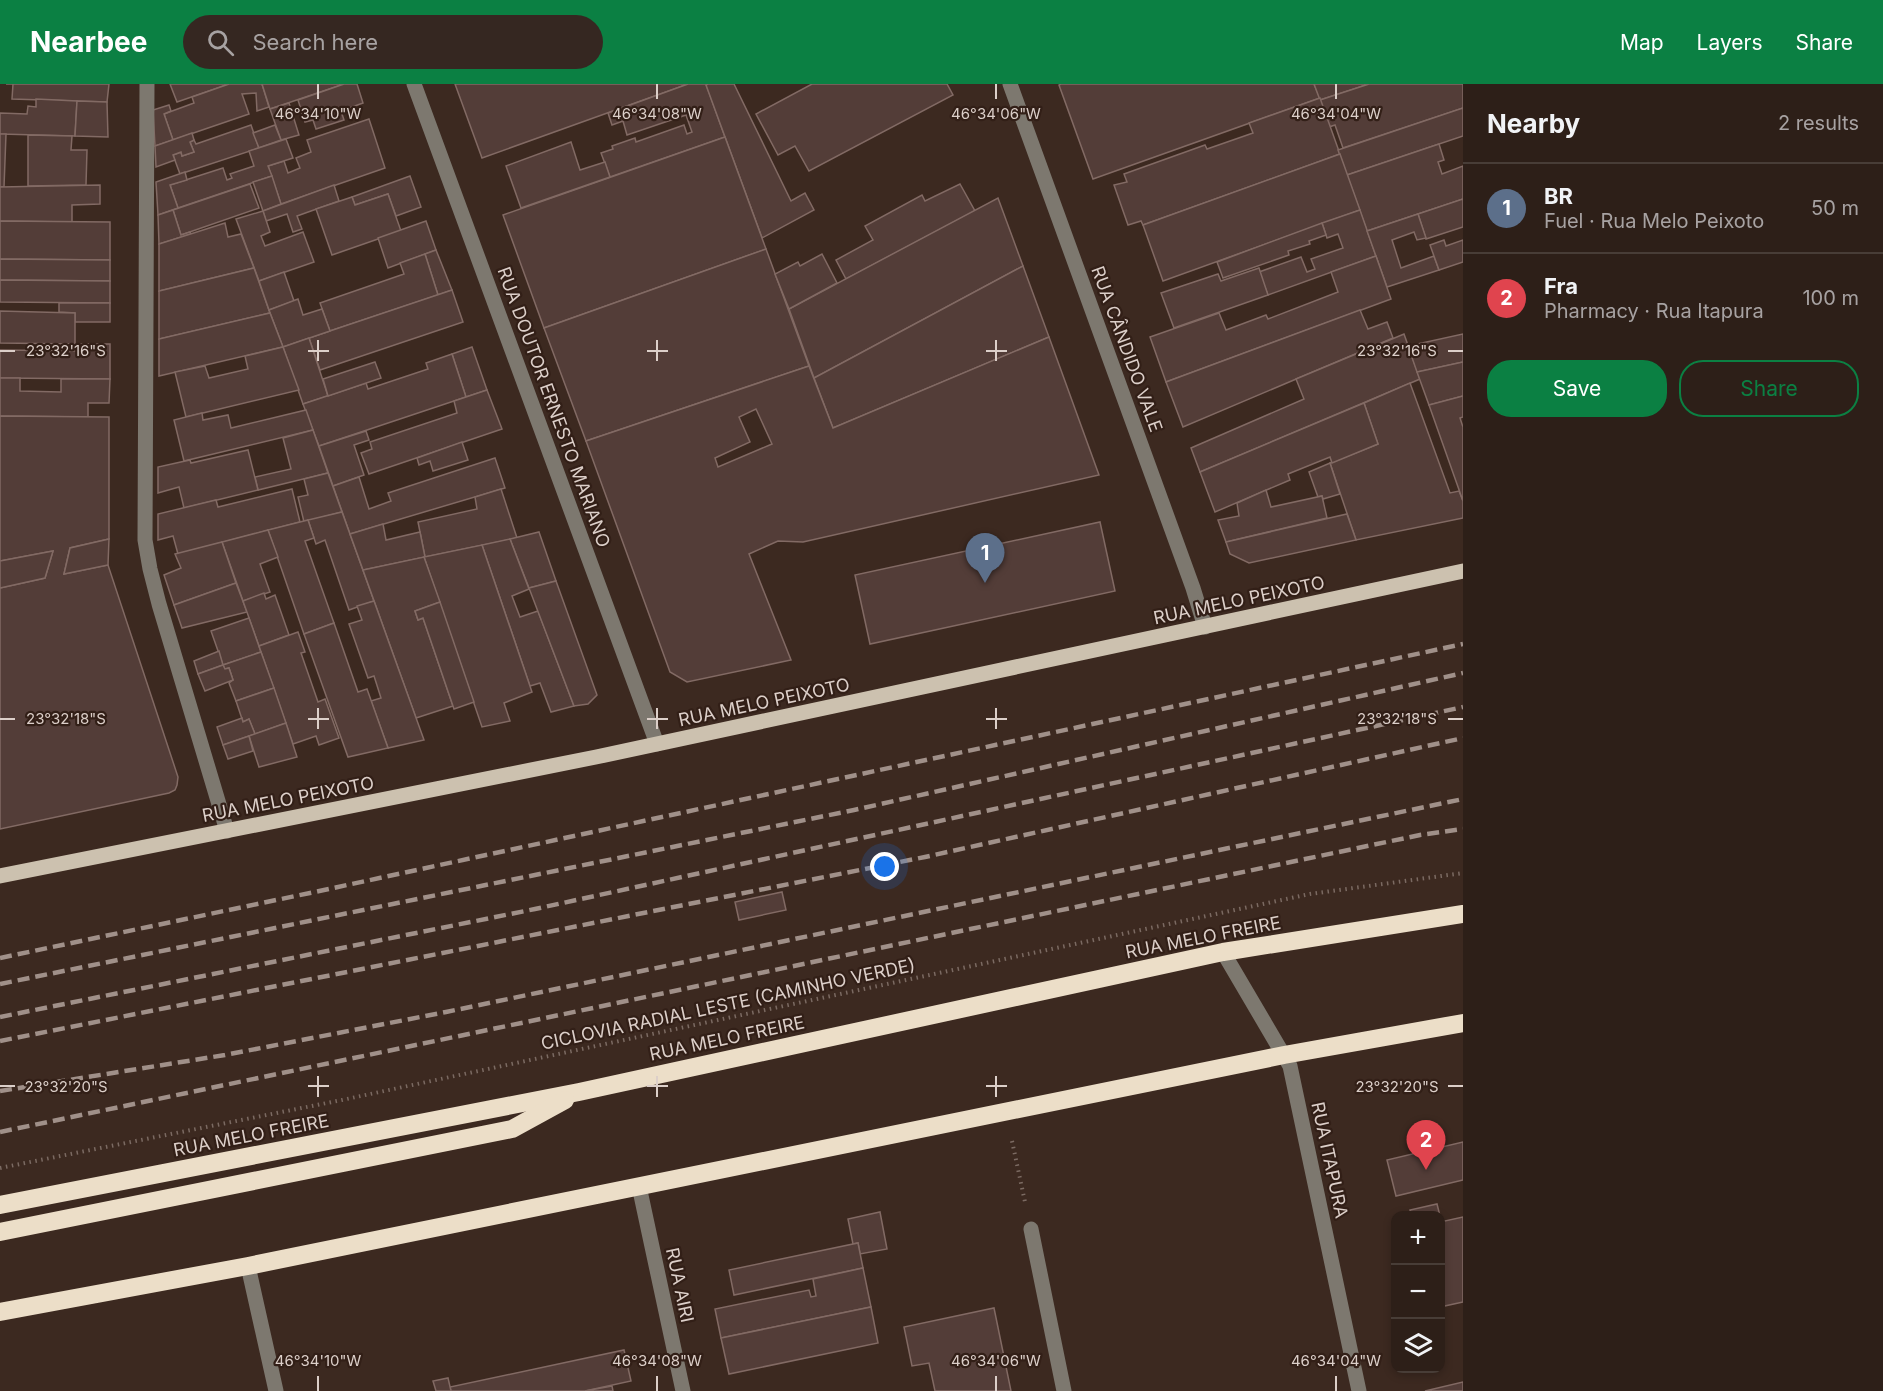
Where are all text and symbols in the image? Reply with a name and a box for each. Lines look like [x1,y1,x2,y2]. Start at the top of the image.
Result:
search box [183,15,603,69]
text: Nearbee [30,25,147,59]
icon: search [204,26,237,59]
text: Search here [252,29,378,55]
text: Map [1620,30,1664,55]
text: Layers [1697,30,1763,55]
text: Share [1796,30,1853,55]
text: 46°34'10"W [275,104,362,123]
text: 46°34'08"W [612,104,702,123]
text: 46°34'06"W [951,104,1041,123]
text: 46°34'04"W [1291,104,1381,123]
text: Nearby [1487,108,1580,139]
text: 2 results [1778,111,1859,135]
text: BR [1544,183,1573,209]
text: 1 [1502,196,1511,220]
text: 50 m [1811,196,1859,220]
text: Fuel · Rua Melo Peixoto [1544,209,1764,233]
street label: RUA CÂNDIDO VALE [1087,263,1168,435]
street label: RUA DOUTOR ERNESTO MARIANO [493,264,615,550]
text: Fra [1544,273,1578,299]
text: 2 [1500,286,1513,310]
text: 100 m [1802,286,1859,310]
text: Pharmacy · Rua Itapura [1544,299,1764,323]
text: 23°32'16"S [26,341,106,360]
text: 23°32'16"S [1357,341,1437,360]
button: Save [1487,360,1667,417]
button: Share [1679,360,1859,417]
pin: 1 [966,534,1004,583]
street label: RUA MELO PEIXOTO [1151,572,1327,628]
street label: RUA MELO PEIXOTO [676,674,852,730]
text: 23°32'18"S [26,709,106,728]
text: 23°32'18"S [1357,709,1437,728]
street label: RUA MELO PEIXOTO [200,772,376,826]
your location [870,852,899,881]
street label: RUA MELO FREIRE [1123,912,1283,962]
street label: CICLOVIA RADIAL LESTE (CAMINHO VERDE) [539,954,917,1054]
street label: RUA MELO FREIRE [648,1011,806,1065]
text: 23°32'20"S [24,1077,108,1096]
text: 23°32'20"S [1355,1077,1439,1096]
street label: RUA ITAPURA [1307,1100,1353,1220]
street label: RUA MELO FREIRE [171,1110,331,1160]
pin: 2 [1406,1120,1446,1170]
map controls [1391,1211,1445,1373]
button: + [1391,1211,1445,1265]
street label: RUA AIRI [662,1246,698,1324]
button: − [1391,1265,1445,1319]
button: layers [1391,1319,1445,1373]
text: 46°34'10"W [275,1351,362,1370]
text: 46°34'08"W [612,1351,702,1370]
text: 46°34'06"W [951,1351,1041,1370]
text: 46°34'04"W [1291,1351,1381,1370]

